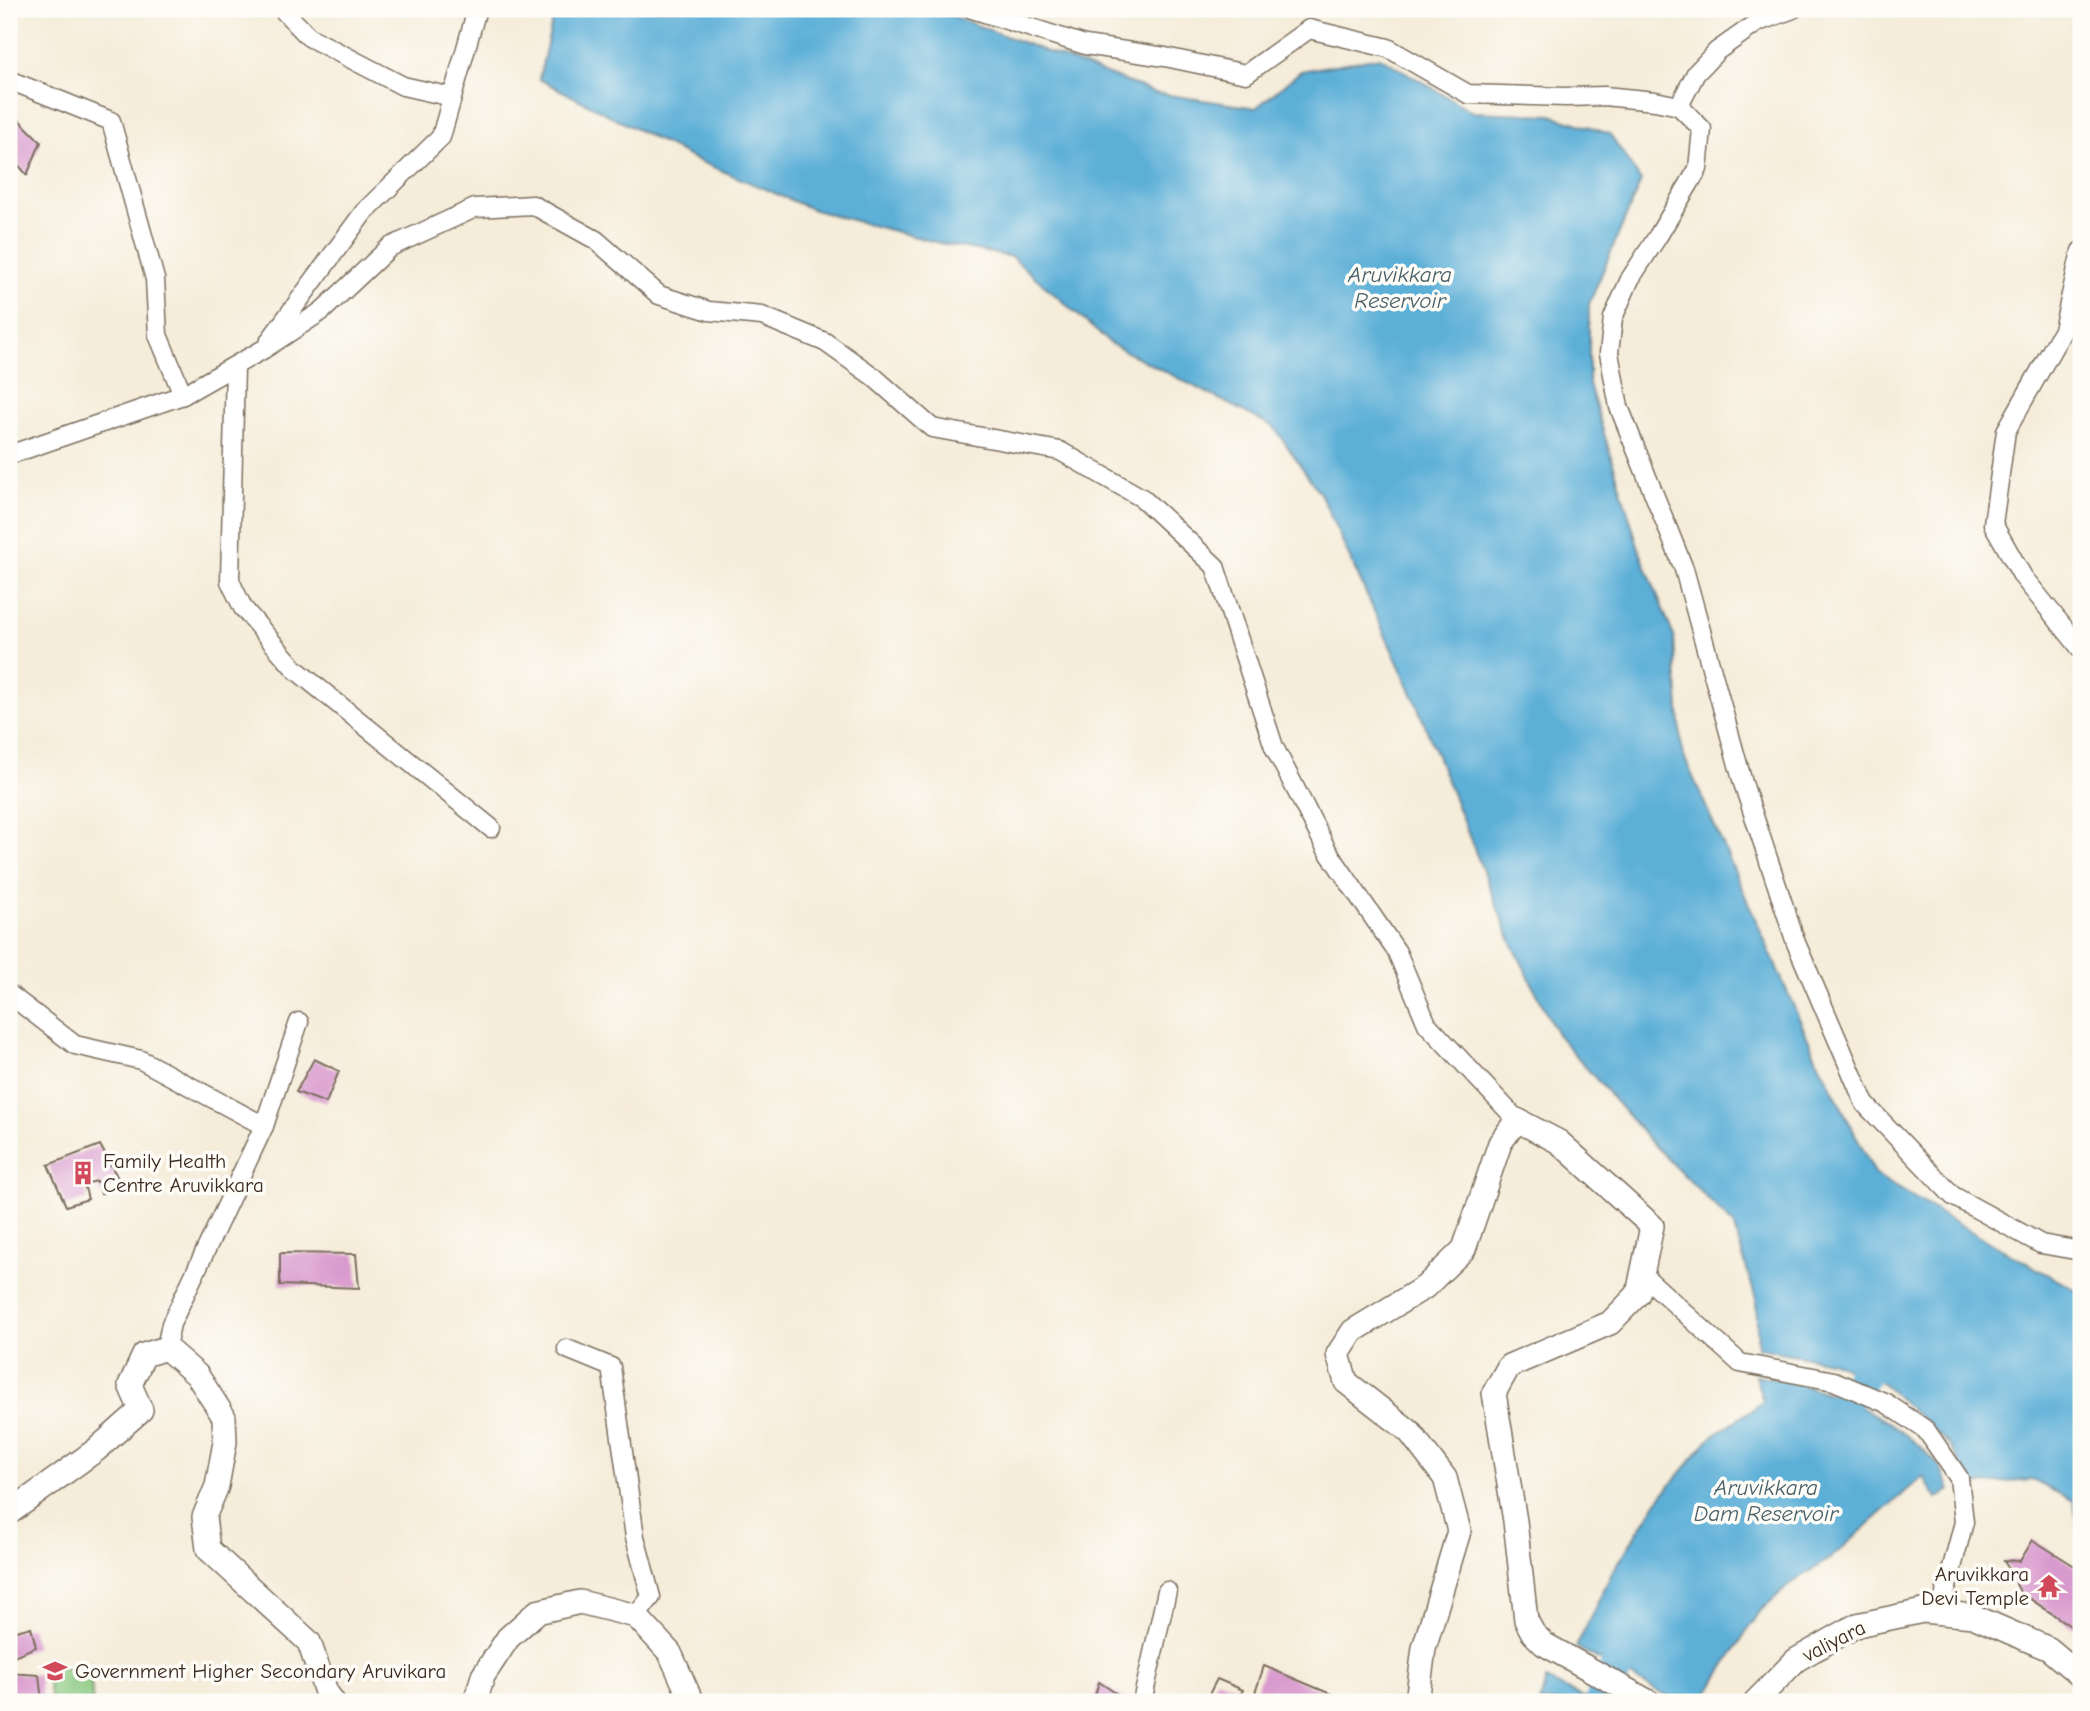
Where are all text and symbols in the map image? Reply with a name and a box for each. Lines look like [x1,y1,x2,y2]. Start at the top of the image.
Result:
water label: Aruvikkara Reservoir [1347,261,1452,314]
place label: Family Health Centre Aruvikkara [103,1149,264,1197]
building icon: Family Health Centre Aruvikkara [69,1159,97,1187]
water label: Aruvikkara Dam Reservoir [1694,1474,1839,1527]
place label: Aruvikkara Devi Temple [1921,1562,2029,1610]
temple icon: Aruvikkara Devi Temple [2035,1572,2063,1600]
street label: valiyara [1798,1615,1869,1667]
school or university icon: Government Higher Secondary Aruvikara [41,1657,69,1685]
place label: Government Higher Secondary Aruvikara [75,1659,446,1683]

